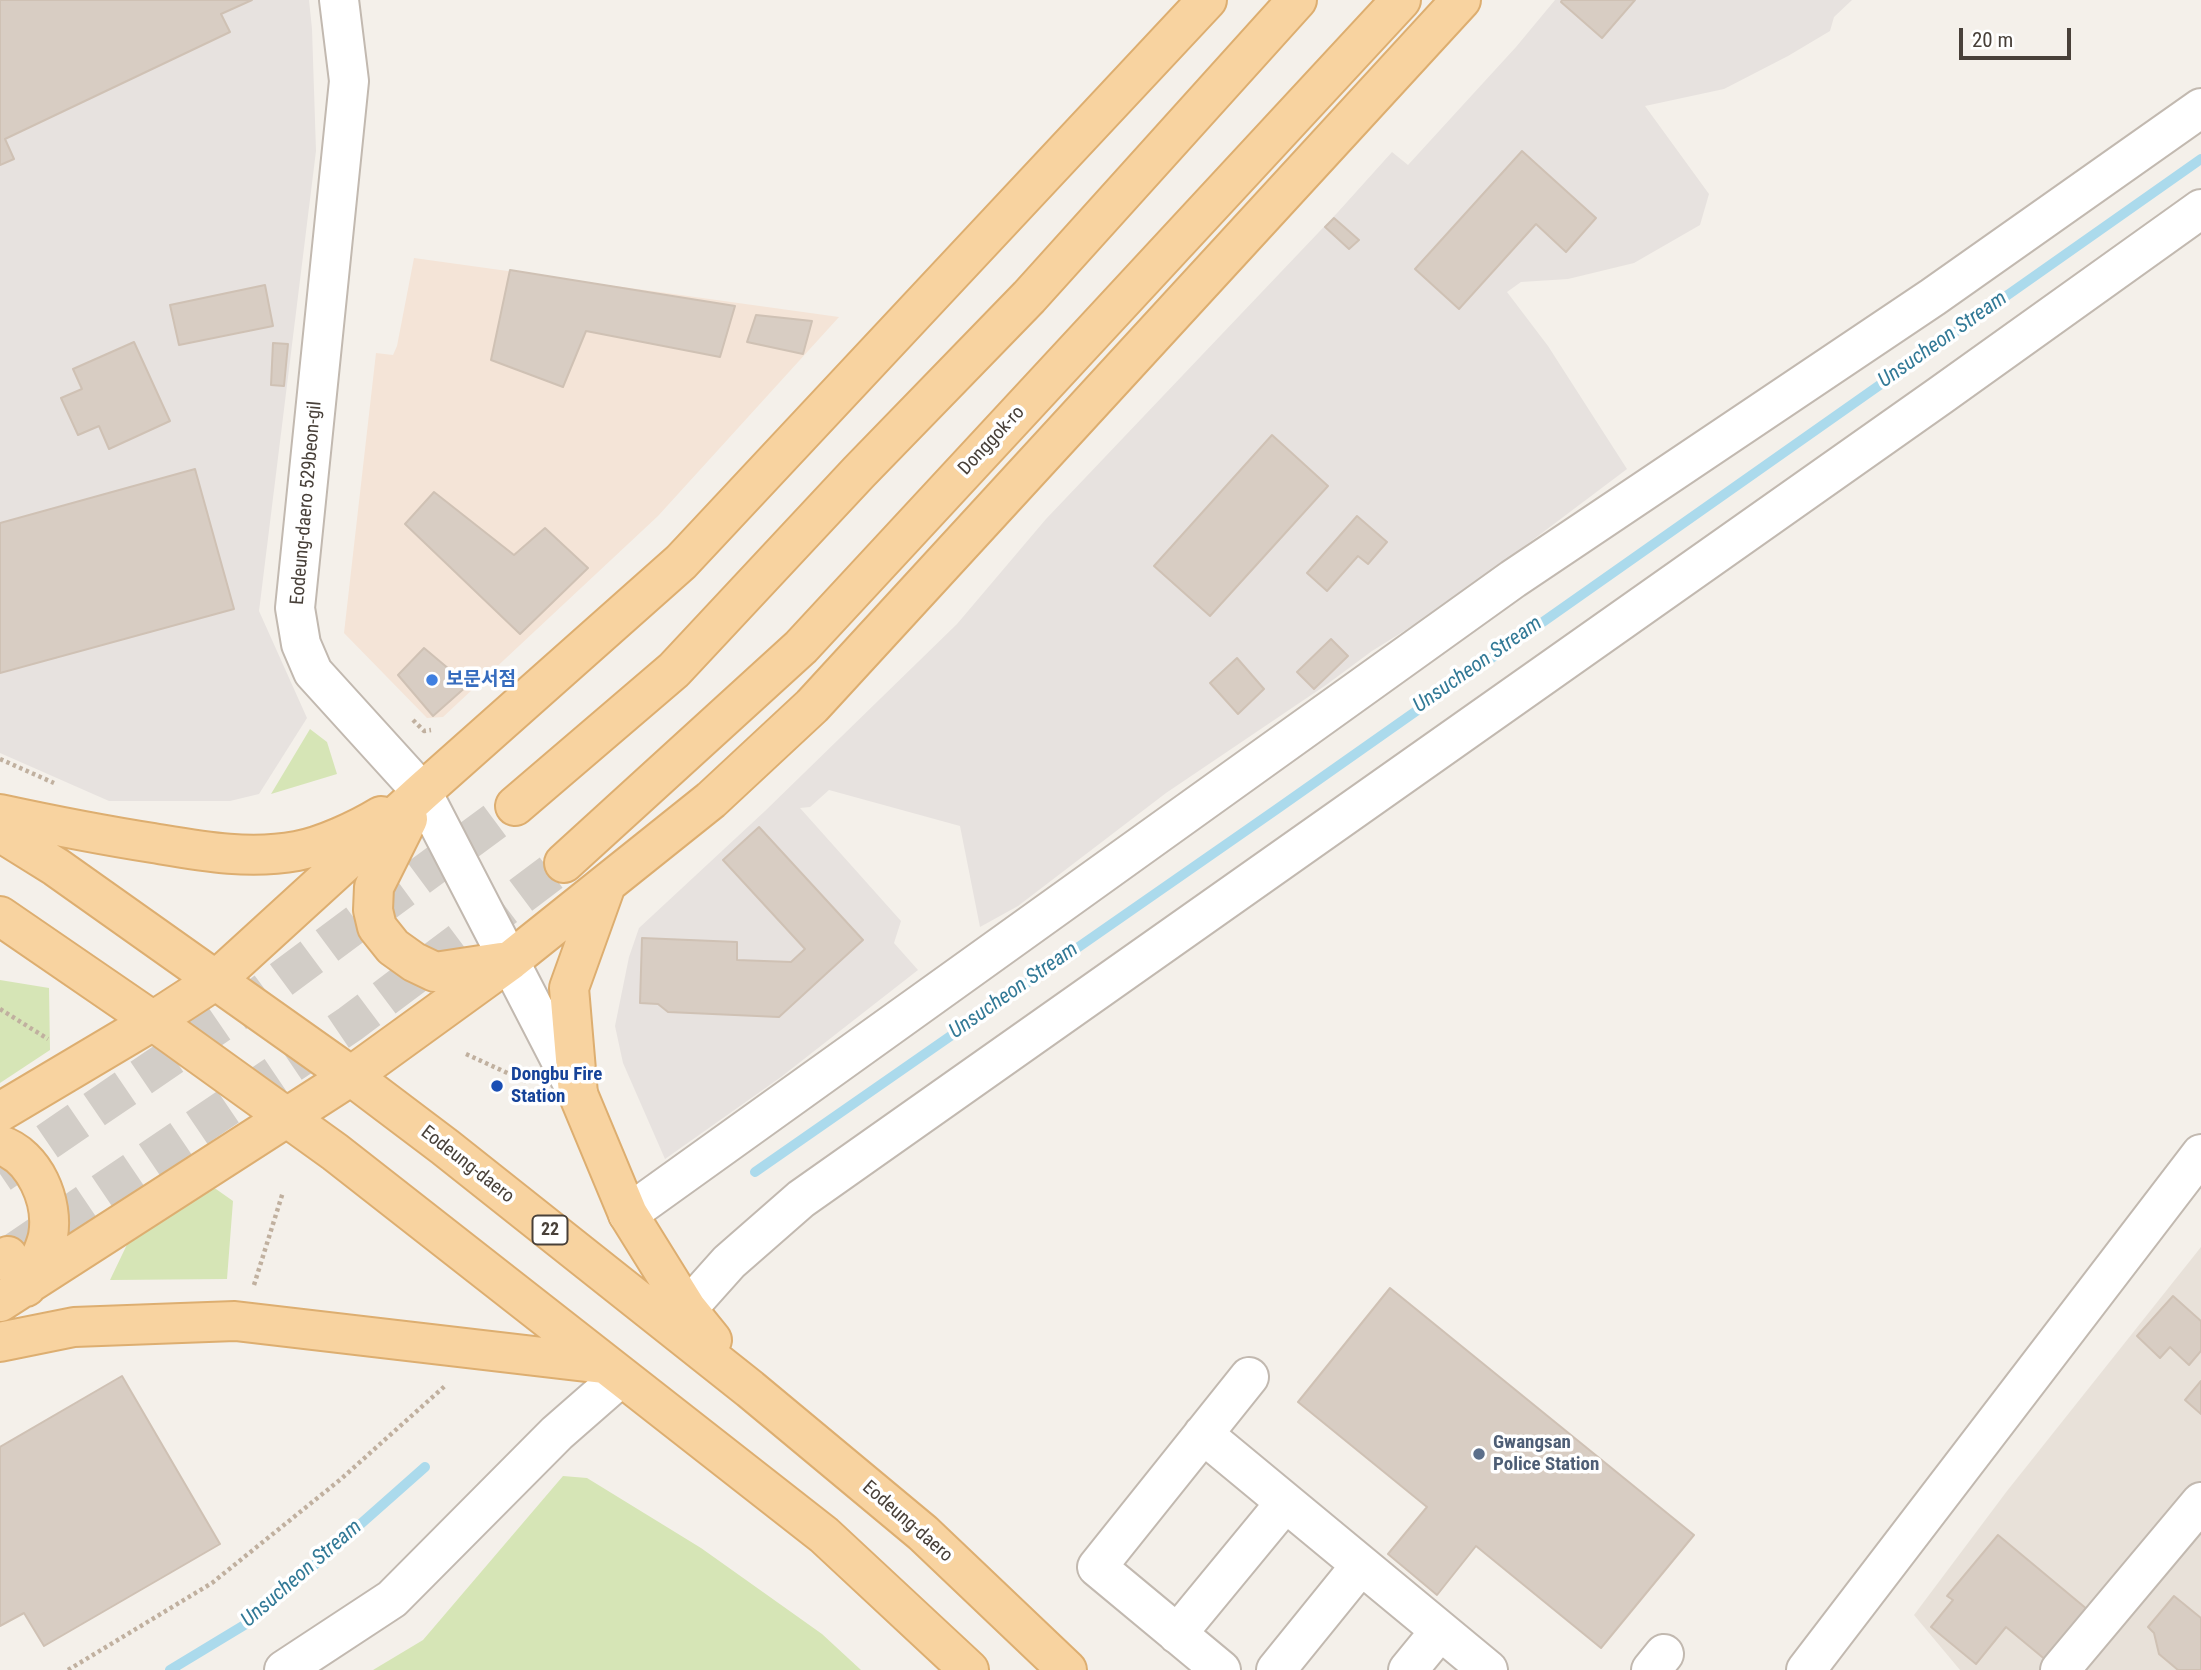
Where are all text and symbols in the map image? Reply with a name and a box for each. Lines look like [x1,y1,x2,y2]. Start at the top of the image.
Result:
scale bar [1963,14,2075,58]
text: 20 m [1972,28,2013,52]
water label: Unsucheon Stream [1874,286,2012,394]
street label: Eodeung-daero 529beon-gil [287,400,327,606]
street label: Donggok-ro [954,402,1030,480]
water label: Unsucheon Stream [1409,611,1547,719]
place label: 보문서점 [446,669,516,691]
marker: 보문서점 [424,672,440,688]
water label: Unsucheon Stream [945,937,1083,1045]
place label: Dongbu Fire Station [511,1064,602,1108]
marker: Dongbu Fire Station [489,1078,505,1094]
street label: Eodeung-daero [416,1121,518,1209]
road number: 22 [532,1216,568,1245]
place label: Gwangsan Police Station [1493,1432,1599,1476]
marker: Gwangsan Police Station [1471,1446,1487,1462]
street label: Eodeung-daero [857,1477,957,1567]
water label: Unsucheon Stream [237,1515,367,1633]

